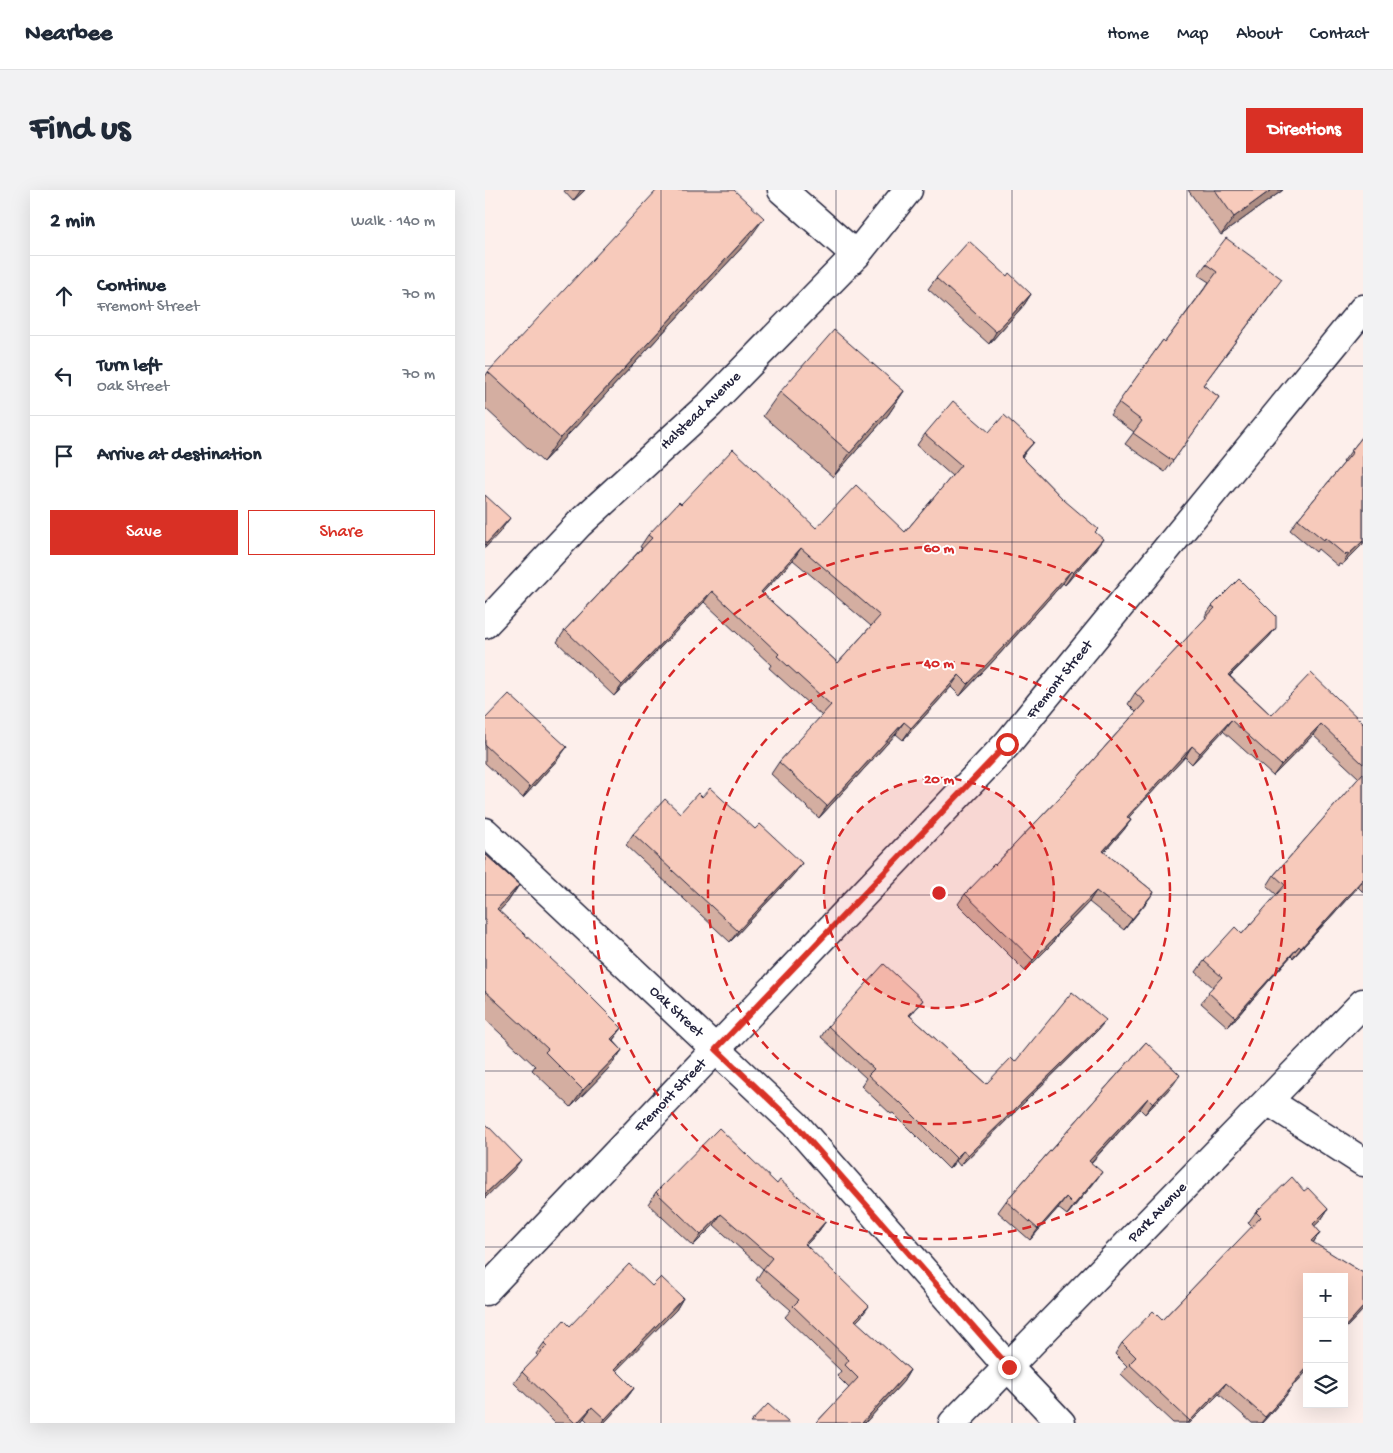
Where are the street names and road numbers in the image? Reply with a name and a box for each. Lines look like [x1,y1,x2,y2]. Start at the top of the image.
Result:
street label: Halstead Avenue [657,368,745,454]
street label: Fremont Street [1022,636,1098,724]
street label: Oak Street [645,982,708,1043]
street label: Fremont Street [630,1054,712,1137]
street label: Park Avenue [1124,1179,1191,1248]

